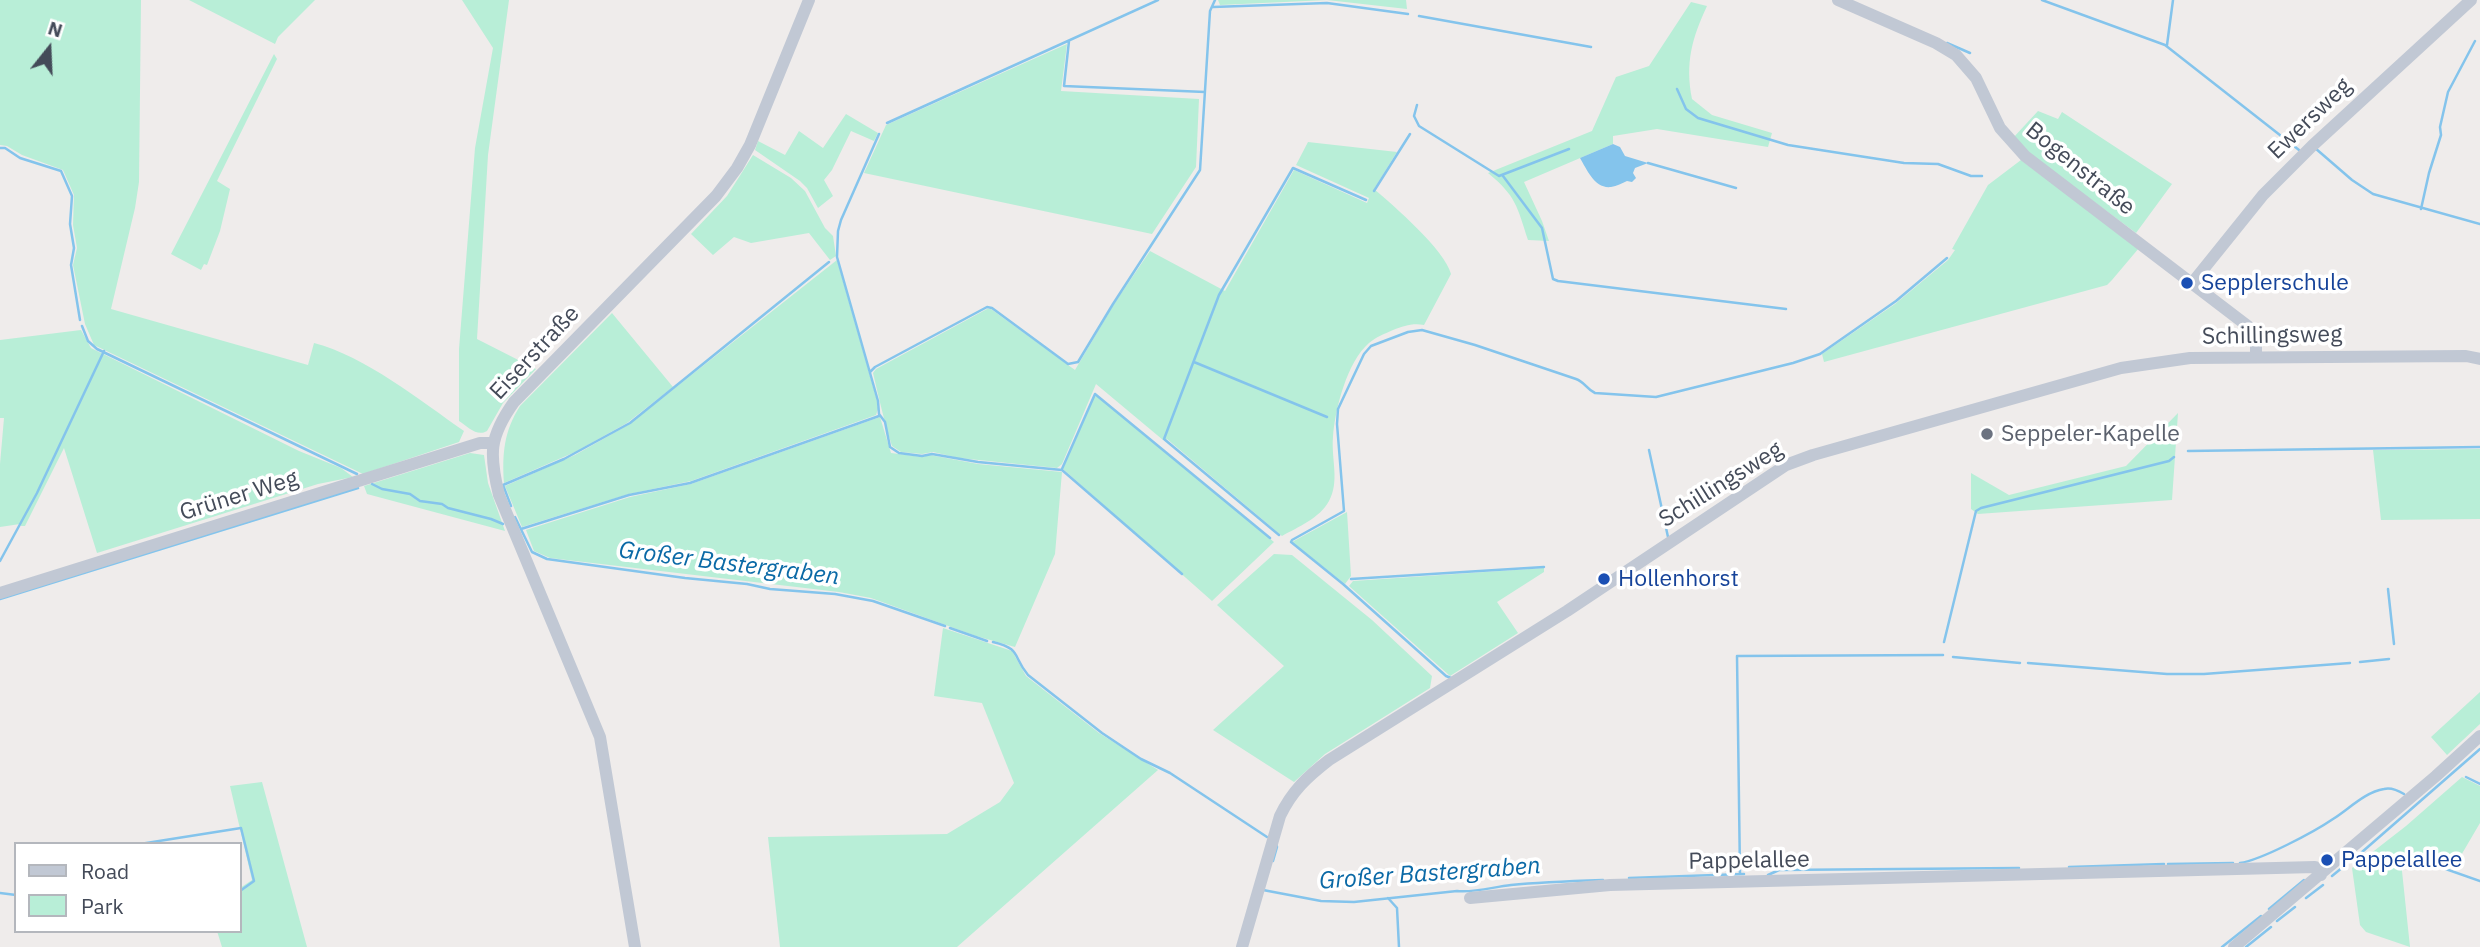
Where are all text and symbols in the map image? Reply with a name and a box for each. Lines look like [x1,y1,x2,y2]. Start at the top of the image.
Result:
north arrow [14,14,84,84]
text: N [45,15,66,43]
street label: Ewersweg [2263,72,2357,166]
street label: Bogenstraße [2020,117,2140,221]
place label: Sepplerschule [2201,269,2349,297]
marker: Sepplerschule [2179,275,2195,291]
street label: Eiserstraße [484,300,586,406]
street label: Schillingsweg [2202,321,2342,351]
place label: Seppeler-Kapelle [2001,420,2180,448]
marker: Seppeler-Kapelle [1979,426,1995,442]
street label: Schillingsweg [1654,436,1788,534]
street label: Grüner Weg [177,465,301,527]
water label: Großer Bastergraben [617,536,841,592]
place label: Hollenhorst [1618,565,1739,593]
marker: Hollenhorst [1596,571,1612,587]
legend [14,842,242,933]
street label: Pappelallee [1688,846,1810,876]
place label: Pappelallee [2341,846,2462,874]
water label: Großer Bastergraben [1318,852,1542,896]
marker: Pappelallee [2319,852,2335,868]
text: Road [81,857,129,885]
text: Park [81,892,124,920]

